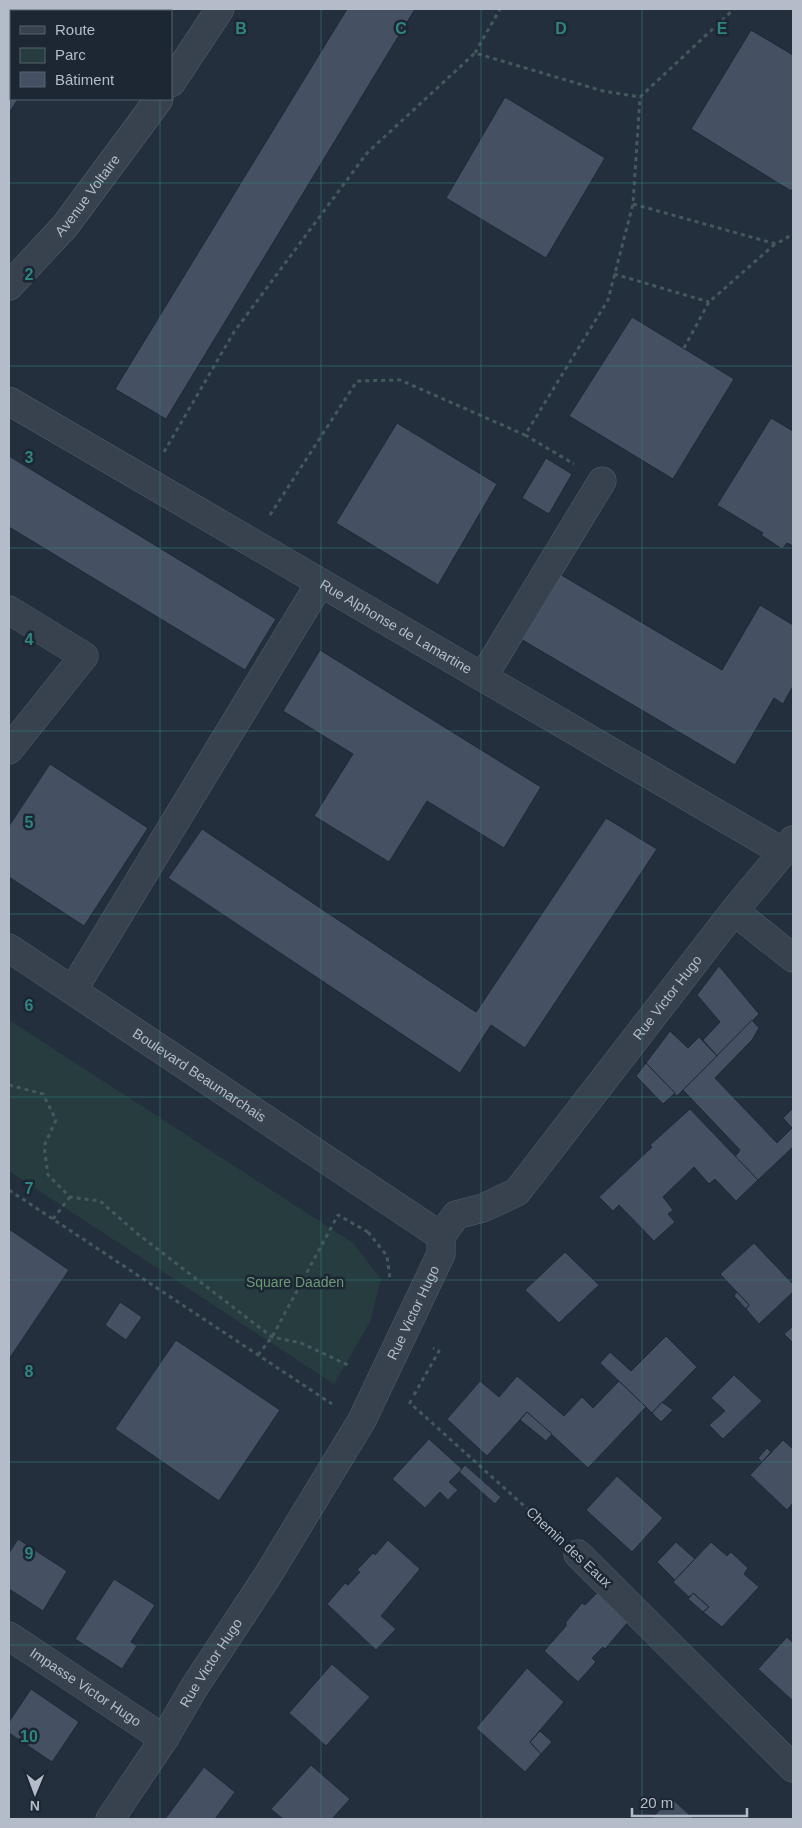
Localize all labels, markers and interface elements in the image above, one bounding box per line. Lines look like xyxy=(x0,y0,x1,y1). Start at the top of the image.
legend xyxy=(10,10,172,100)
text: B xyxy=(235,20,247,37)
text: C xyxy=(395,20,407,37)
text: D xyxy=(555,20,567,37)
text: E xyxy=(717,20,728,37)
text: Route xyxy=(55,21,95,38)
text: Parc xyxy=(55,46,86,63)
text: Bâtiment xyxy=(55,71,115,88)
street label: Avenue Voltaire xyxy=(52,151,123,240)
text: 2 xyxy=(25,266,34,283)
text: 3 xyxy=(25,449,34,466)
street label: Rue Alphonse de Lamartine xyxy=(317,576,475,677)
text: 4 xyxy=(25,631,34,648)
text: 5 xyxy=(25,814,34,831)
street label: Rue Victor Hugo xyxy=(630,952,705,1043)
text: 6 xyxy=(25,997,34,1014)
street label: Boulevard Beaumarchais xyxy=(130,1025,269,1125)
text: 7 xyxy=(25,1180,34,1197)
street label: Rue Victor Hugo xyxy=(384,1263,442,1362)
park label: Square Daaden xyxy=(246,1274,344,1290)
text: 8 xyxy=(25,1363,34,1380)
street label: Chemin des Eaux xyxy=(523,1503,615,1591)
text: 9 xyxy=(25,1545,34,1562)
street label: Rue Victor Hugo xyxy=(176,1615,245,1710)
street label: Impasse Victor Hugo xyxy=(27,1644,144,1730)
text: 10 xyxy=(20,1728,38,1745)
north arrow xyxy=(10,1768,60,1818)
scale bar xyxy=(632,1786,747,1818)
text: 20 m xyxy=(640,1794,673,1811)
text: N xyxy=(30,1798,40,1814)

